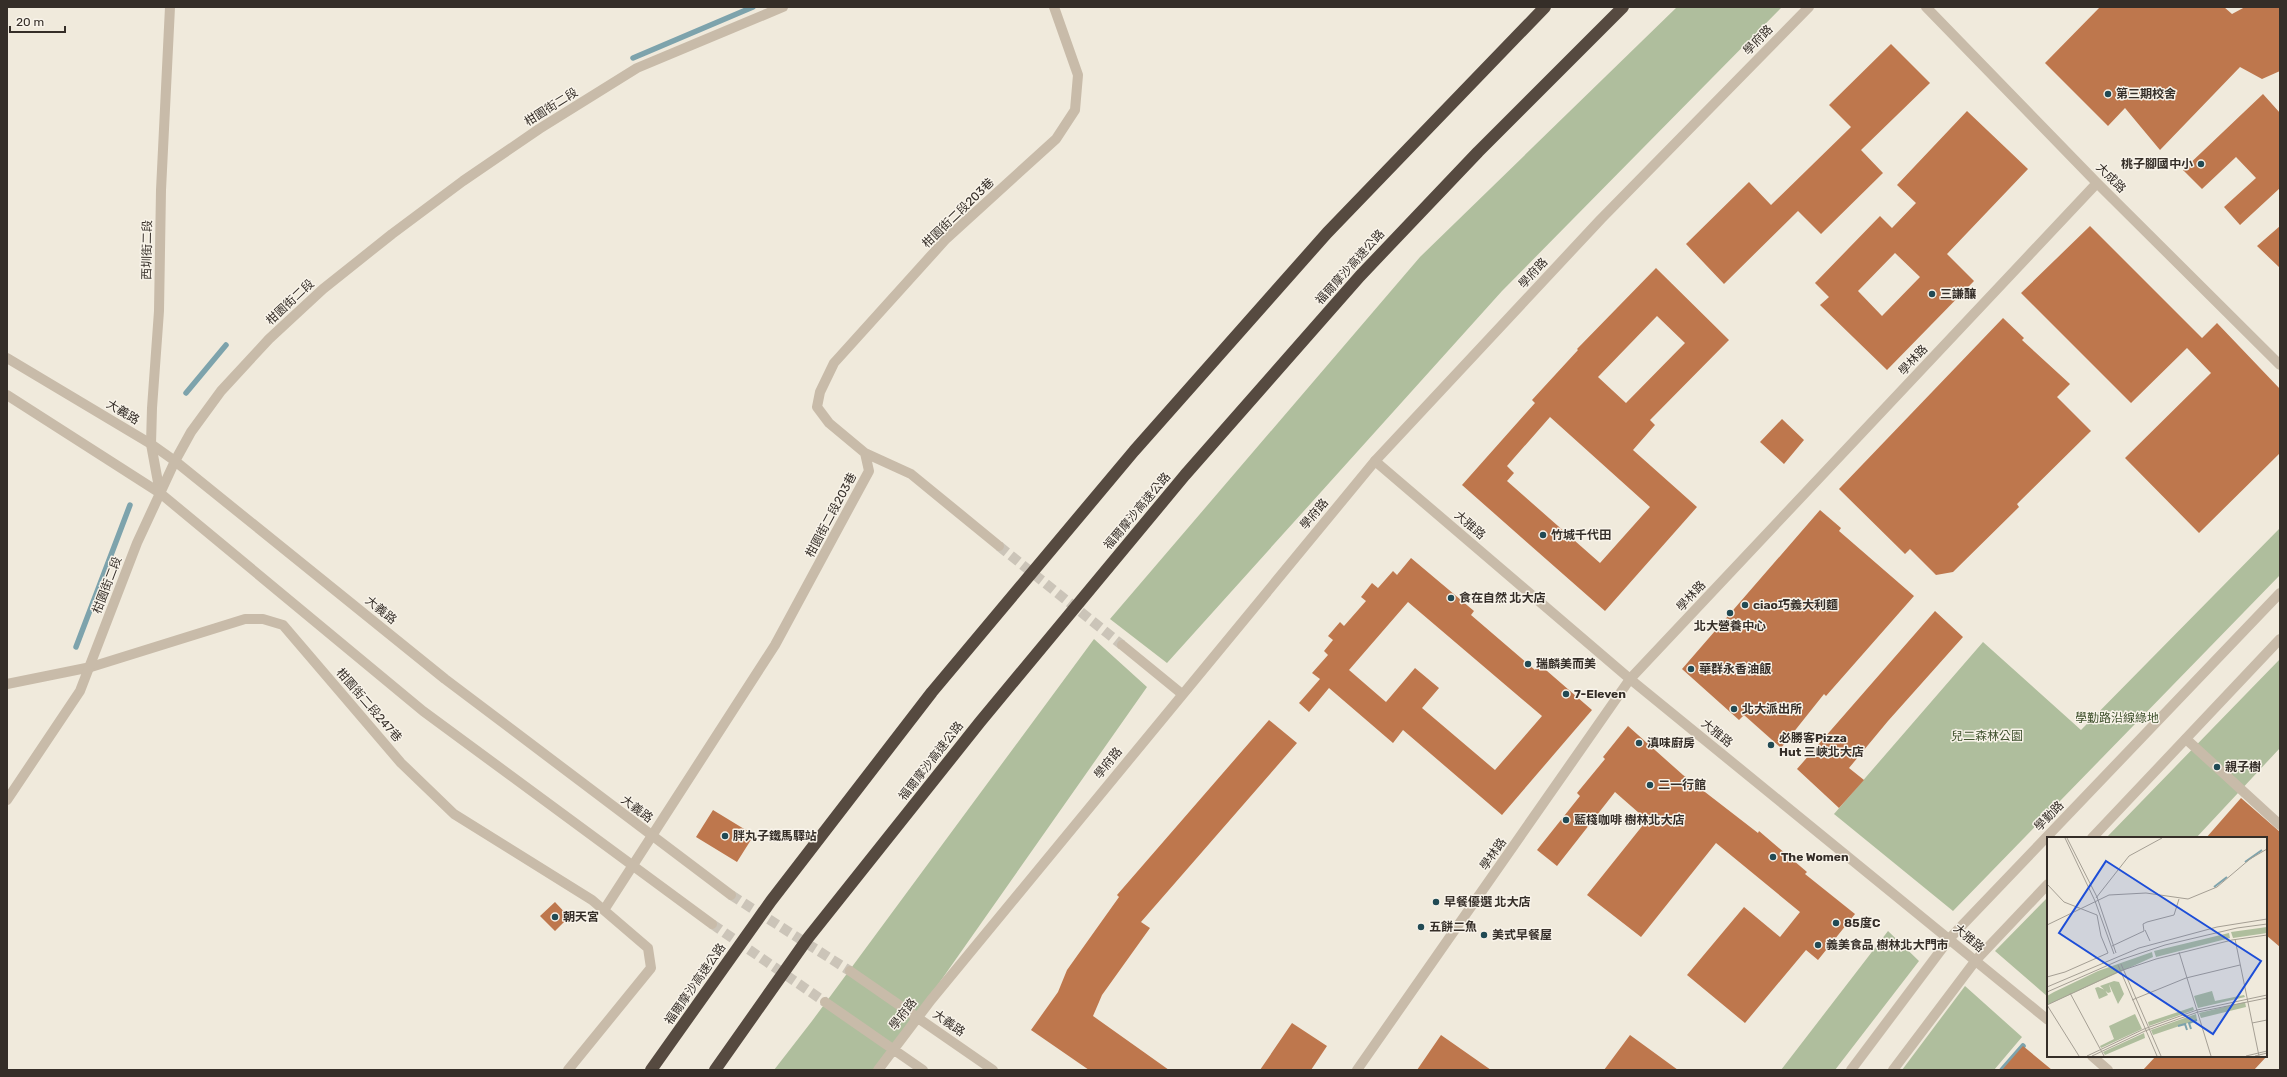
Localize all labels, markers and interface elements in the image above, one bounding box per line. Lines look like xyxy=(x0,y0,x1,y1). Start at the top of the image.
scale bar xyxy=(10,8,65,34)
text: 20 m xyxy=(16,15,44,29)
street label: 學府路 xyxy=(1740,22,1776,58)
street label: 柑園街二段 xyxy=(522,85,580,129)
place label: 第三期校舍 xyxy=(2116,87,2176,101)
marker: 第三期校舍 xyxy=(2103,89,2113,99)
place label: 桃子腳國中小 xyxy=(2121,157,2193,171)
marker: 桃子腳國中小 xyxy=(2196,159,2206,169)
street label: 大成路 xyxy=(2093,160,2129,196)
street label: 柑園街二段203巷 xyxy=(919,175,997,251)
street label: 西圳街二段 xyxy=(139,220,155,280)
street label: 福爾摩沙高速公路 xyxy=(1313,227,1387,307)
street label: 學府路 xyxy=(1516,255,1550,291)
street label: 柑園街二段 xyxy=(263,276,317,328)
place label: 三謙釀 xyxy=(1940,287,1976,301)
marker: 三謙釀 xyxy=(1927,289,1937,299)
street label: 學林路 xyxy=(1896,342,1930,378)
street label: 大義路 xyxy=(104,397,142,427)
street label: 柑園街二段203巷 xyxy=(803,470,859,560)
street label: 福爾摩沙高速公路 xyxy=(1101,470,1173,552)
street label: 學府路 xyxy=(1297,496,1331,532)
street label: 大雅路 xyxy=(1452,508,1488,542)
place label: 竹城千代田 xyxy=(1551,528,1611,542)
marker: 竹城千代田 xyxy=(1538,530,1548,540)
street label: 柑園街二段 xyxy=(90,554,124,616)
street label: 學林路 xyxy=(1674,578,1708,614)
place label: 食在自然 北大店 xyxy=(1459,591,1546,605)
street label: 大義路 xyxy=(363,593,399,627)
marker: 食在自然 北大店 xyxy=(1446,593,1456,603)
place label: ciao巧義大利麵 xyxy=(1753,598,1838,612)
marker: ciao巧義大利麵 xyxy=(1740,600,1750,610)
marker: 北大營養中心 xyxy=(1725,608,1735,618)
place label: 北大營養中心 xyxy=(1694,619,1766,633)
place label: 瑞麟美而美 xyxy=(1536,657,1596,671)
marker: 瑞麟美而美 xyxy=(1523,659,1533,669)
place label: 華群永香油飯 xyxy=(1699,662,1772,676)
marker: 華群永香油飯 xyxy=(1686,664,1696,674)
street label: 柑園街二段247巷 xyxy=(333,666,405,744)
place label: 7-Eleven xyxy=(1574,687,1626,701)
marker: 7-Eleven xyxy=(1561,689,1571,699)
place label: 北大派出所 xyxy=(1742,702,1802,716)
marker: 北大派出所 xyxy=(1729,704,1739,714)
park label: 學勤路沿線綠地 xyxy=(2075,711,2159,725)
street label: 大雅路 xyxy=(1699,716,1735,750)
street label: 福爾摩沙高速公路 xyxy=(896,719,966,803)
park label: 兒二森林公園 xyxy=(1951,729,2023,743)
place label: 必勝客Pizza Hut 三峽北大店 xyxy=(1779,731,1864,759)
place label: 滇味廚房 xyxy=(1647,736,1695,750)
marker: 滇味廚房 xyxy=(1634,738,1644,748)
marker: 必勝客Pizza Hut 三峽北大店 xyxy=(1766,740,1776,750)
street label: 學府路 xyxy=(1091,745,1125,781)
place label: 親子樹 xyxy=(2225,760,2261,774)
marker: 親子樹 xyxy=(2212,762,2222,772)
place label: 二一行館 xyxy=(1658,778,1706,792)
marker: 二一行館 xyxy=(1645,780,1655,790)
street label: 大義路 xyxy=(618,793,656,825)
street label: 學勤路 xyxy=(2031,798,2067,834)
place label: 藍棧咖啡 樹林北大店 xyxy=(1574,813,1685,827)
marker: 藍棧咖啡 樹林北大店 xyxy=(1561,815,1571,825)
place label: 胖丸子鐵馬驛站 xyxy=(733,829,817,843)
marker: 胖丸子鐵馬驛站 xyxy=(720,831,730,841)
street label: 學林路 xyxy=(1477,835,1509,873)
inset map xyxy=(2047,837,2267,1057)
place label: The Women xyxy=(1781,850,1849,864)
marker: The Women xyxy=(1768,852,1778,862)
place label: 早餐優選 北大店 xyxy=(1444,895,1531,909)
marker: 早餐優選 北大店 xyxy=(1431,897,1441,907)
place label: 朝天宮 xyxy=(563,910,599,924)
marker: 朝天宮 xyxy=(550,912,560,922)
place label: 85度C xyxy=(1844,916,1881,930)
marker: 85度C xyxy=(1831,918,1841,928)
place label: 五餅二魚 xyxy=(1429,920,1477,934)
street label: 大雅路 xyxy=(1951,921,1987,955)
marker: 五餅二魚 xyxy=(1416,922,1426,932)
place label: 美式早餐屋 xyxy=(1492,928,1552,942)
marker: 美式早餐屋 xyxy=(1479,930,1489,940)
place label: 義美食品 樹林北大門市 xyxy=(1826,938,1949,952)
marker: 義美食品 樹林北大門市 xyxy=(1813,940,1823,950)
street label: 福爾摩沙高速公路 xyxy=(662,941,728,1027)
street label: 學府路 xyxy=(886,996,920,1032)
street label: 大義路 xyxy=(930,1007,968,1039)

